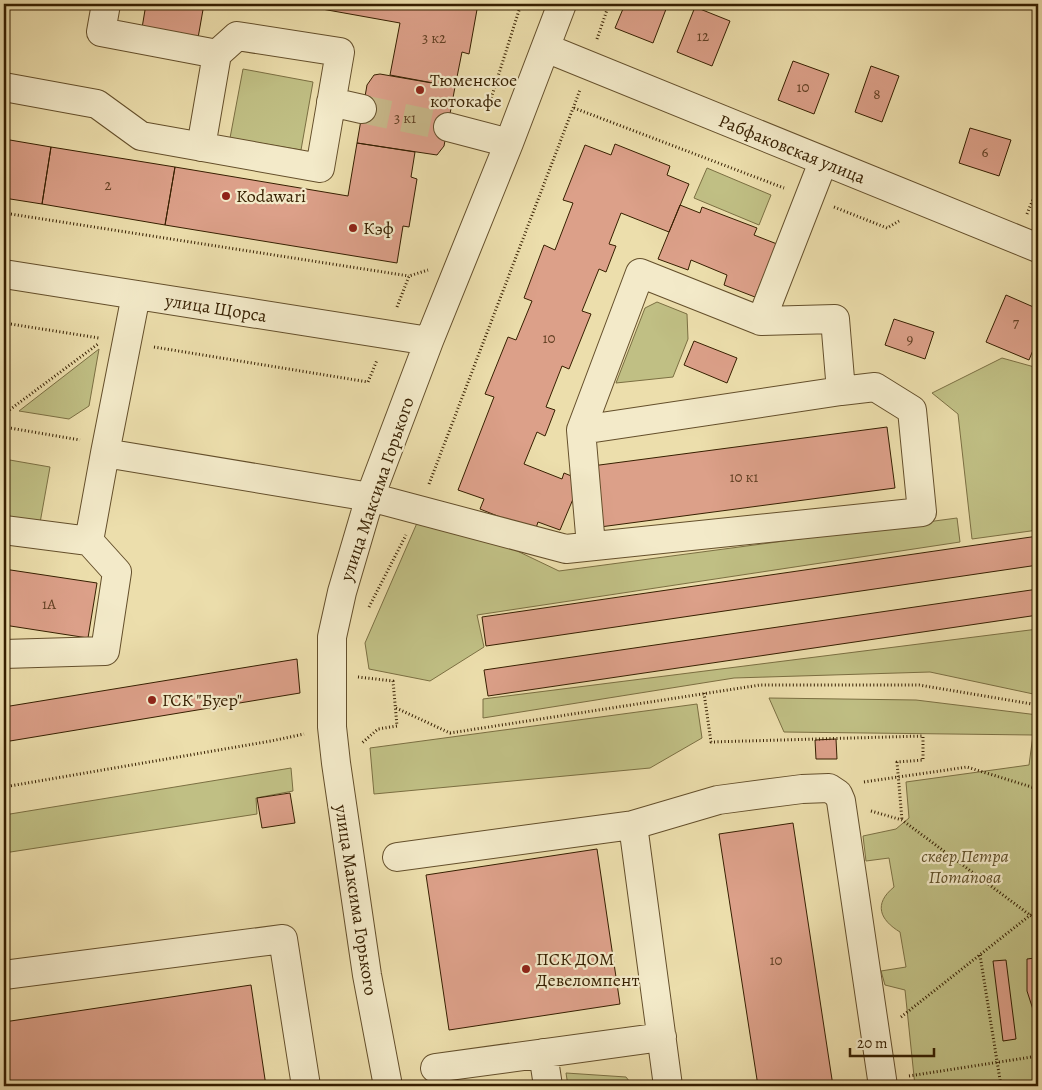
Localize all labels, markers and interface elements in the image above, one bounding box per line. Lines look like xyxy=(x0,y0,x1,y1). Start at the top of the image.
house number: 12 xyxy=(697,26,709,46)
house number: 3 к2 xyxy=(422,28,446,48)
place label: Тюменское котокафе xyxy=(430,68,517,113)
house number: 10 xyxy=(796,77,810,97)
marker: Тюменское котокафе xyxy=(414,84,426,96)
house number: 8 xyxy=(873,84,881,104)
house number: 3 к1 xyxy=(394,108,416,128)
street label: Рабфаковская улица xyxy=(715,109,870,190)
house number: 6 xyxy=(982,142,989,162)
house number: 2 xyxy=(104,175,112,195)
place label: Kodawari xyxy=(236,184,306,208)
marker: Kodawari xyxy=(220,190,232,202)
place label: Кэф xyxy=(363,216,394,240)
marker: Кэф xyxy=(347,222,359,234)
street label: улица Щорса xyxy=(162,288,269,328)
house number: 7 xyxy=(1013,313,1020,333)
house number: 10 xyxy=(542,328,556,348)
house number: 9 xyxy=(907,329,914,349)
street label: улица Максима Горького xyxy=(334,394,420,585)
house number: 10 к1 xyxy=(729,467,759,487)
house number: 1А xyxy=(42,594,56,614)
place label: ГСК "Буер" xyxy=(162,688,242,712)
marker: ГСК "Буер" xyxy=(146,694,158,706)
street label: улица Максима Горького xyxy=(329,802,383,997)
park label: сквер Петра Потапова xyxy=(921,844,1009,889)
place label: ПСК ДОМ Девеломпент xyxy=(536,947,639,992)
house number: 10 xyxy=(769,950,783,970)
marker: ПСК ДОМ Девеломпент xyxy=(520,963,532,975)
scale bar xyxy=(850,1025,933,1057)
text: 20 m xyxy=(857,1033,888,1053)

